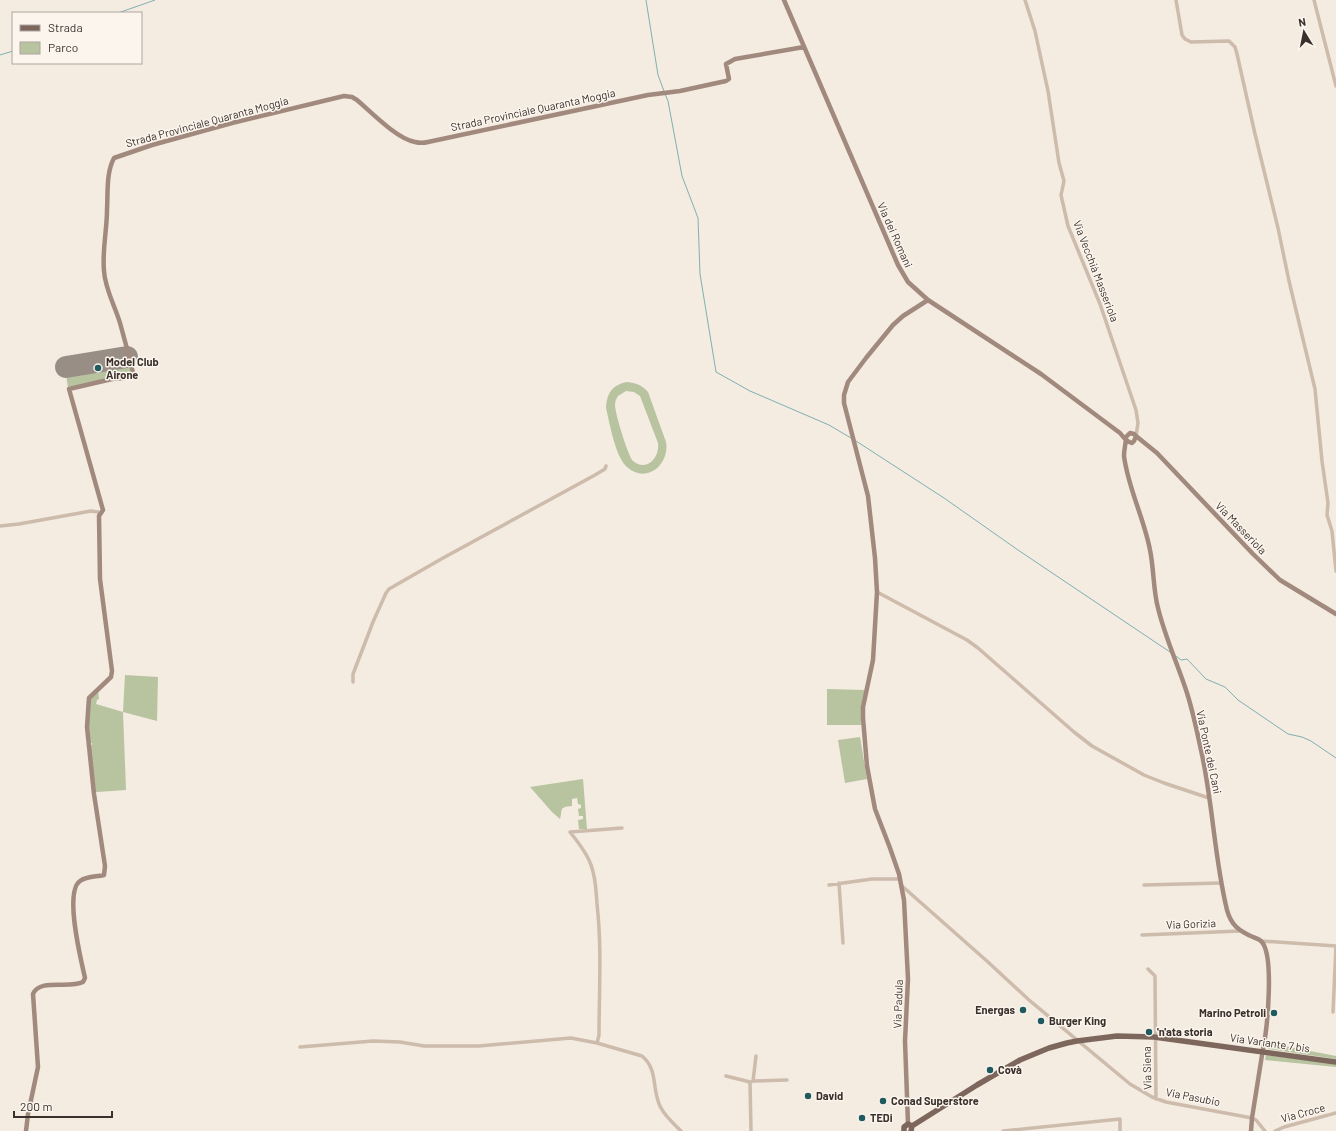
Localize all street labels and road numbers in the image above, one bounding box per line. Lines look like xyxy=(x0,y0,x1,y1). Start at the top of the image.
street label: Strada Provinciale Quaranta Moggia xyxy=(449,86,616,133)
street label: Strada Provinciale Quaranta Moggia xyxy=(124,93,290,150)
street label: Via dei Romani xyxy=(875,200,916,270)
street label: Via Vecchià Masseriola xyxy=(1071,218,1122,323)
street label: Via Masseriola xyxy=(1213,499,1270,557)
street label: Via Ponte dei Cani xyxy=(1194,709,1225,795)
street label: Via Gorizia xyxy=(1166,916,1216,931)
street label: Via Padula xyxy=(890,979,905,1029)
street label: Via Variante 7 bis xyxy=(1229,1030,1311,1055)
street label: Via Siena xyxy=(1140,1046,1153,1090)
street label: Via Pasubio xyxy=(1165,1085,1221,1108)
street label: Via Croce xyxy=(1279,1100,1327,1125)

